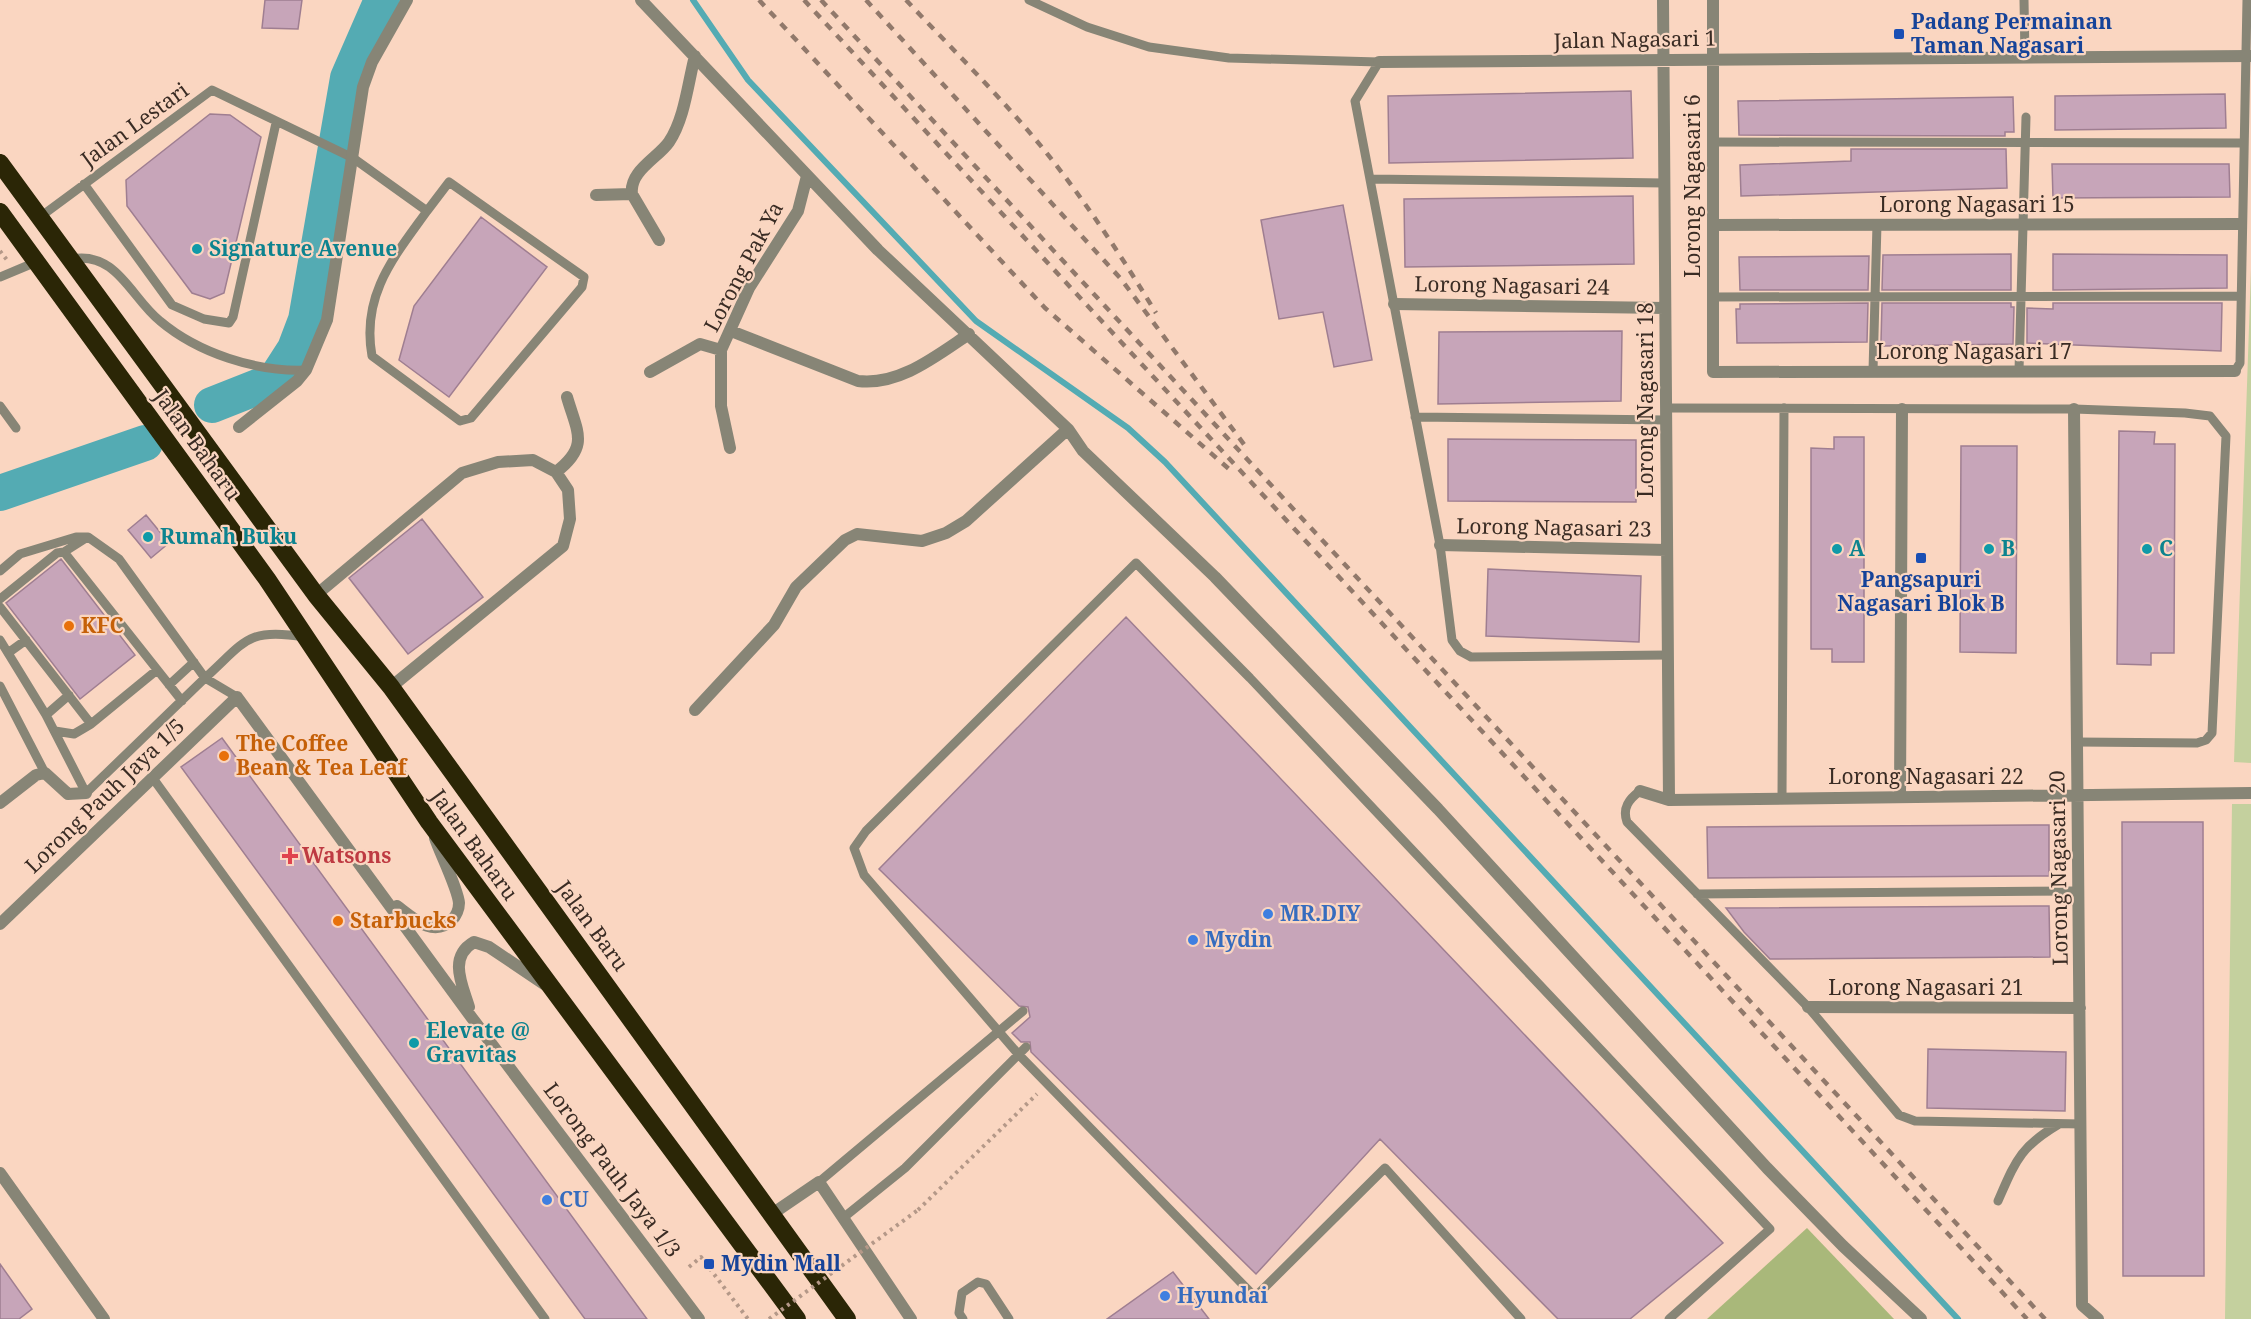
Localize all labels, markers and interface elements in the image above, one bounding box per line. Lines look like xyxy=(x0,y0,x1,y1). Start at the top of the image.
place label: Padang Permainan Taman Nagasari xyxy=(1911,7,2112,59)
street label: Jalan Nagasari 1 xyxy=(1552,24,1717,54)
marker: Padang Permainan Taman Nagasari xyxy=(1892,27,1906,41)
street label: Jalan Lestari xyxy=(74,76,194,173)
street label: Lorong Nagasari 6 xyxy=(1678,94,1706,278)
street label: Lorong Nagasari 15 xyxy=(1879,190,2075,218)
street label: Lorong Pak Ya xyxy=(697,197,789,336)
place label: Signature Avenue xyxy=(209,234,397,262)
marker: Signature Avenue xyxy=(190,242,204,256)
street label: Lorong Nagasari 24 xyxy=(1414,269,1610,301)
street label: Lorong Nagasari 18 xyxy=(1631,302,1659,498)
street label: Lorong Nagasari 17 xyxy=(1876,337,2072,365)
street label: Jalan Baharu xyxy=(148,383,248,505)
street label: Lorong Nagasari 23 xyxy=(1456,511,1652,543)
place label: Rumah Buku xyxy=(160,522,297,550)
marker: Rumah Buku xyxy=(141,530,155,544)
place label: A xyxy=(1849,534,1865,562)
place label: B xyxy=(2001,534,2015,562)
place label: C xyxy=(2159,534,2173,562)
marker: A xyxy=(1830,542,1844,556)
marker: B xyxy=(1982,542,1996,556)
marker: C xyxy=(2140,542,2154,556)
marker: Pangsapuri Nagasari Blok B xyxy=(1914,551,1928,565)
place label: Pangsapuri Nagasari Blok B xyxy=(1837,565,2005,617)
place label: KFC xyxy=(81,611,124,639)
marker: KFC xyxy=(62,619,76,633)
street label: Lorong Pauh Jaya 1/5 xyxy=(18,712,190,879)
place label: The Coffee Bean & Tea Leaf xyxy=(236,729,409,781)
marker: The Coffee Bean & Tea Leaf xyxy=(217,749,231,763)
street label: Lorong Nagasari 22 xyxy=(1828,762,2024,790)
street label: Lorong Nagasari 20 xyxy=(2042,770,2074,966)
street label: Jalan Baharu xyxy=(425,783,525,905)
place label: Watsons xyxy=(302,841,391,869)
marker: Watsons xyxy=(283,849,297,863)
street label: Jalan Baru xyxy=(550,874,635,976)
place label: MR.DIY xyxy=(1280,899,1361,927)
place label: Starbucks xyxy=(350,906,456,934)
marker: MR.DIY xyxy=(1261,907,1275,921)
marker: Starbucks xyxy=(331,914,345,928)
place label: Mydin xyxy=(1205,925,1272,953)
marker: Mydin xyxy=(1186,933,1200,947)
street label: Lorong Nagasari 21 xyxy=(1828,973,2024,1001)
place label: Elevate @ Gravitas xyxy=(426,1016,530,1068)
marker: Elevate @ Gravitas xyxy=(407,1036,421,1050)
street label: Lorong Pauh Jaya 1/3 xyxy=(538,1076,688,1262)
place label: CU xyxy=(559,1185,589,1213)
marker: CU xyxy=(540,1193,554,1207)
place label: Mydin Mall xyxy=(721,1249,842,1277)
marker: Mydin Mall xyxy=(702,1257,716,1271)
place label: Hyundai xyxy=(1177,1281,1269,1309)
marker: Hyundai xyxy=(1158,1289,1172,1303)

